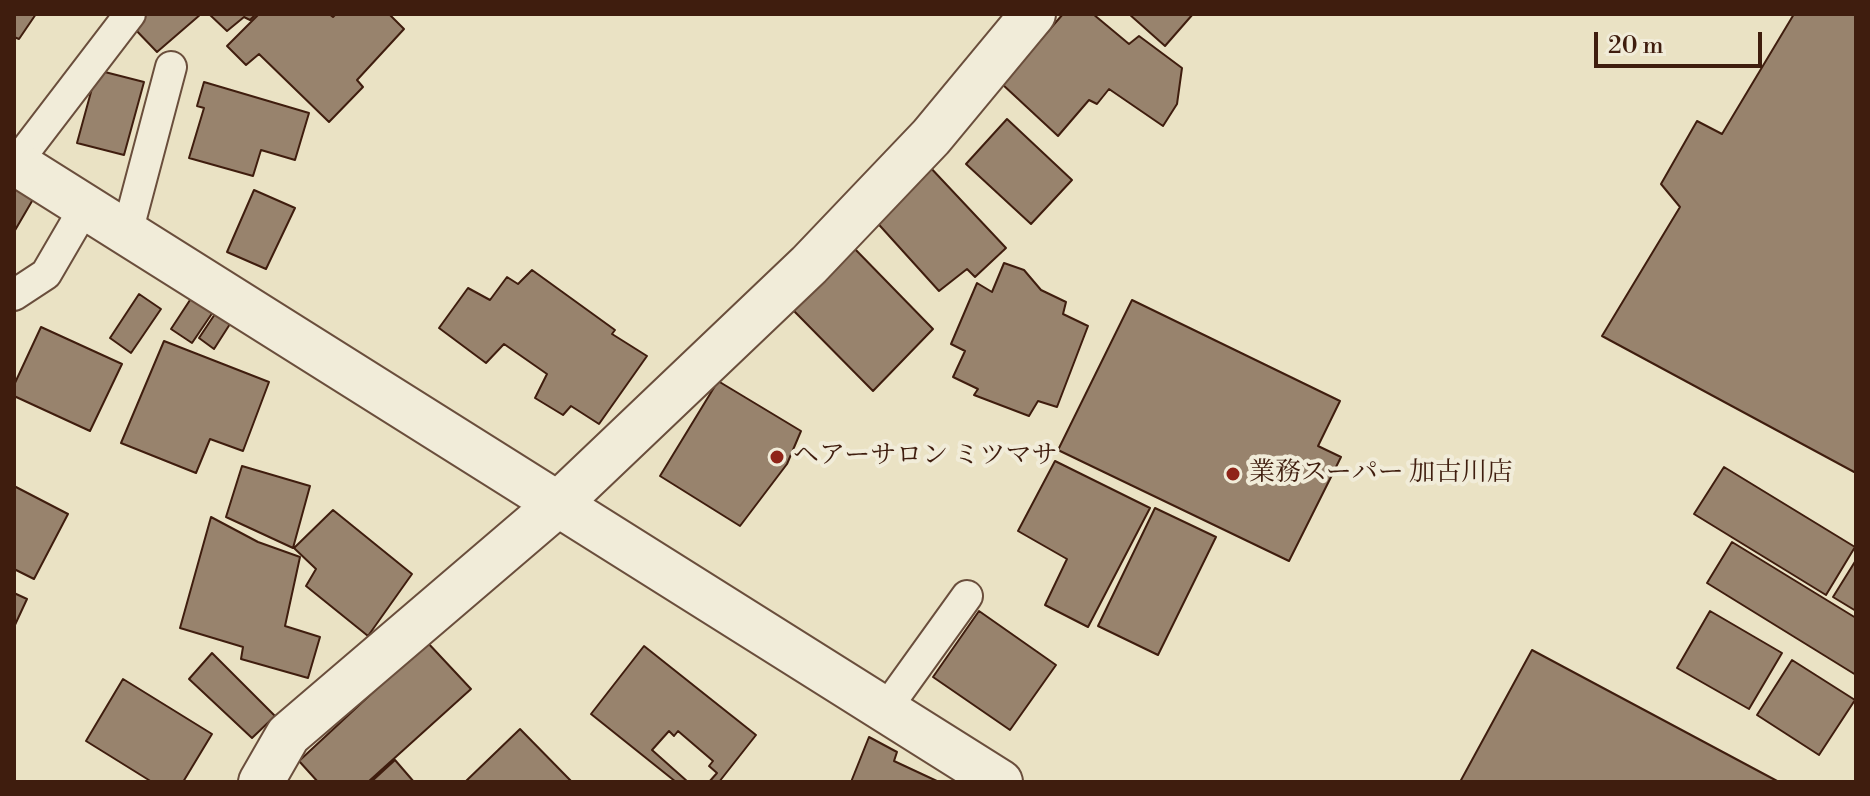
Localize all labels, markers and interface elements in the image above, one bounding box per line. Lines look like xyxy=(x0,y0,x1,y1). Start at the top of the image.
scale bar xyxy=(1598,16,1766,66)
text: 20 m xyxy=(1608,31,1664,61)
place label: ヘアーサロン ミツマサ xyxy=(793,441,1058,473)
marker: ヘアーサロン ミツマサ xyxy=(768,448,786,466)
place label: 業務スーパー 加古川店 xyxy=(1249,458,1513,490)
marker: 業務スーパー 加古川店 xyxy=(1224,465,1242,483)

